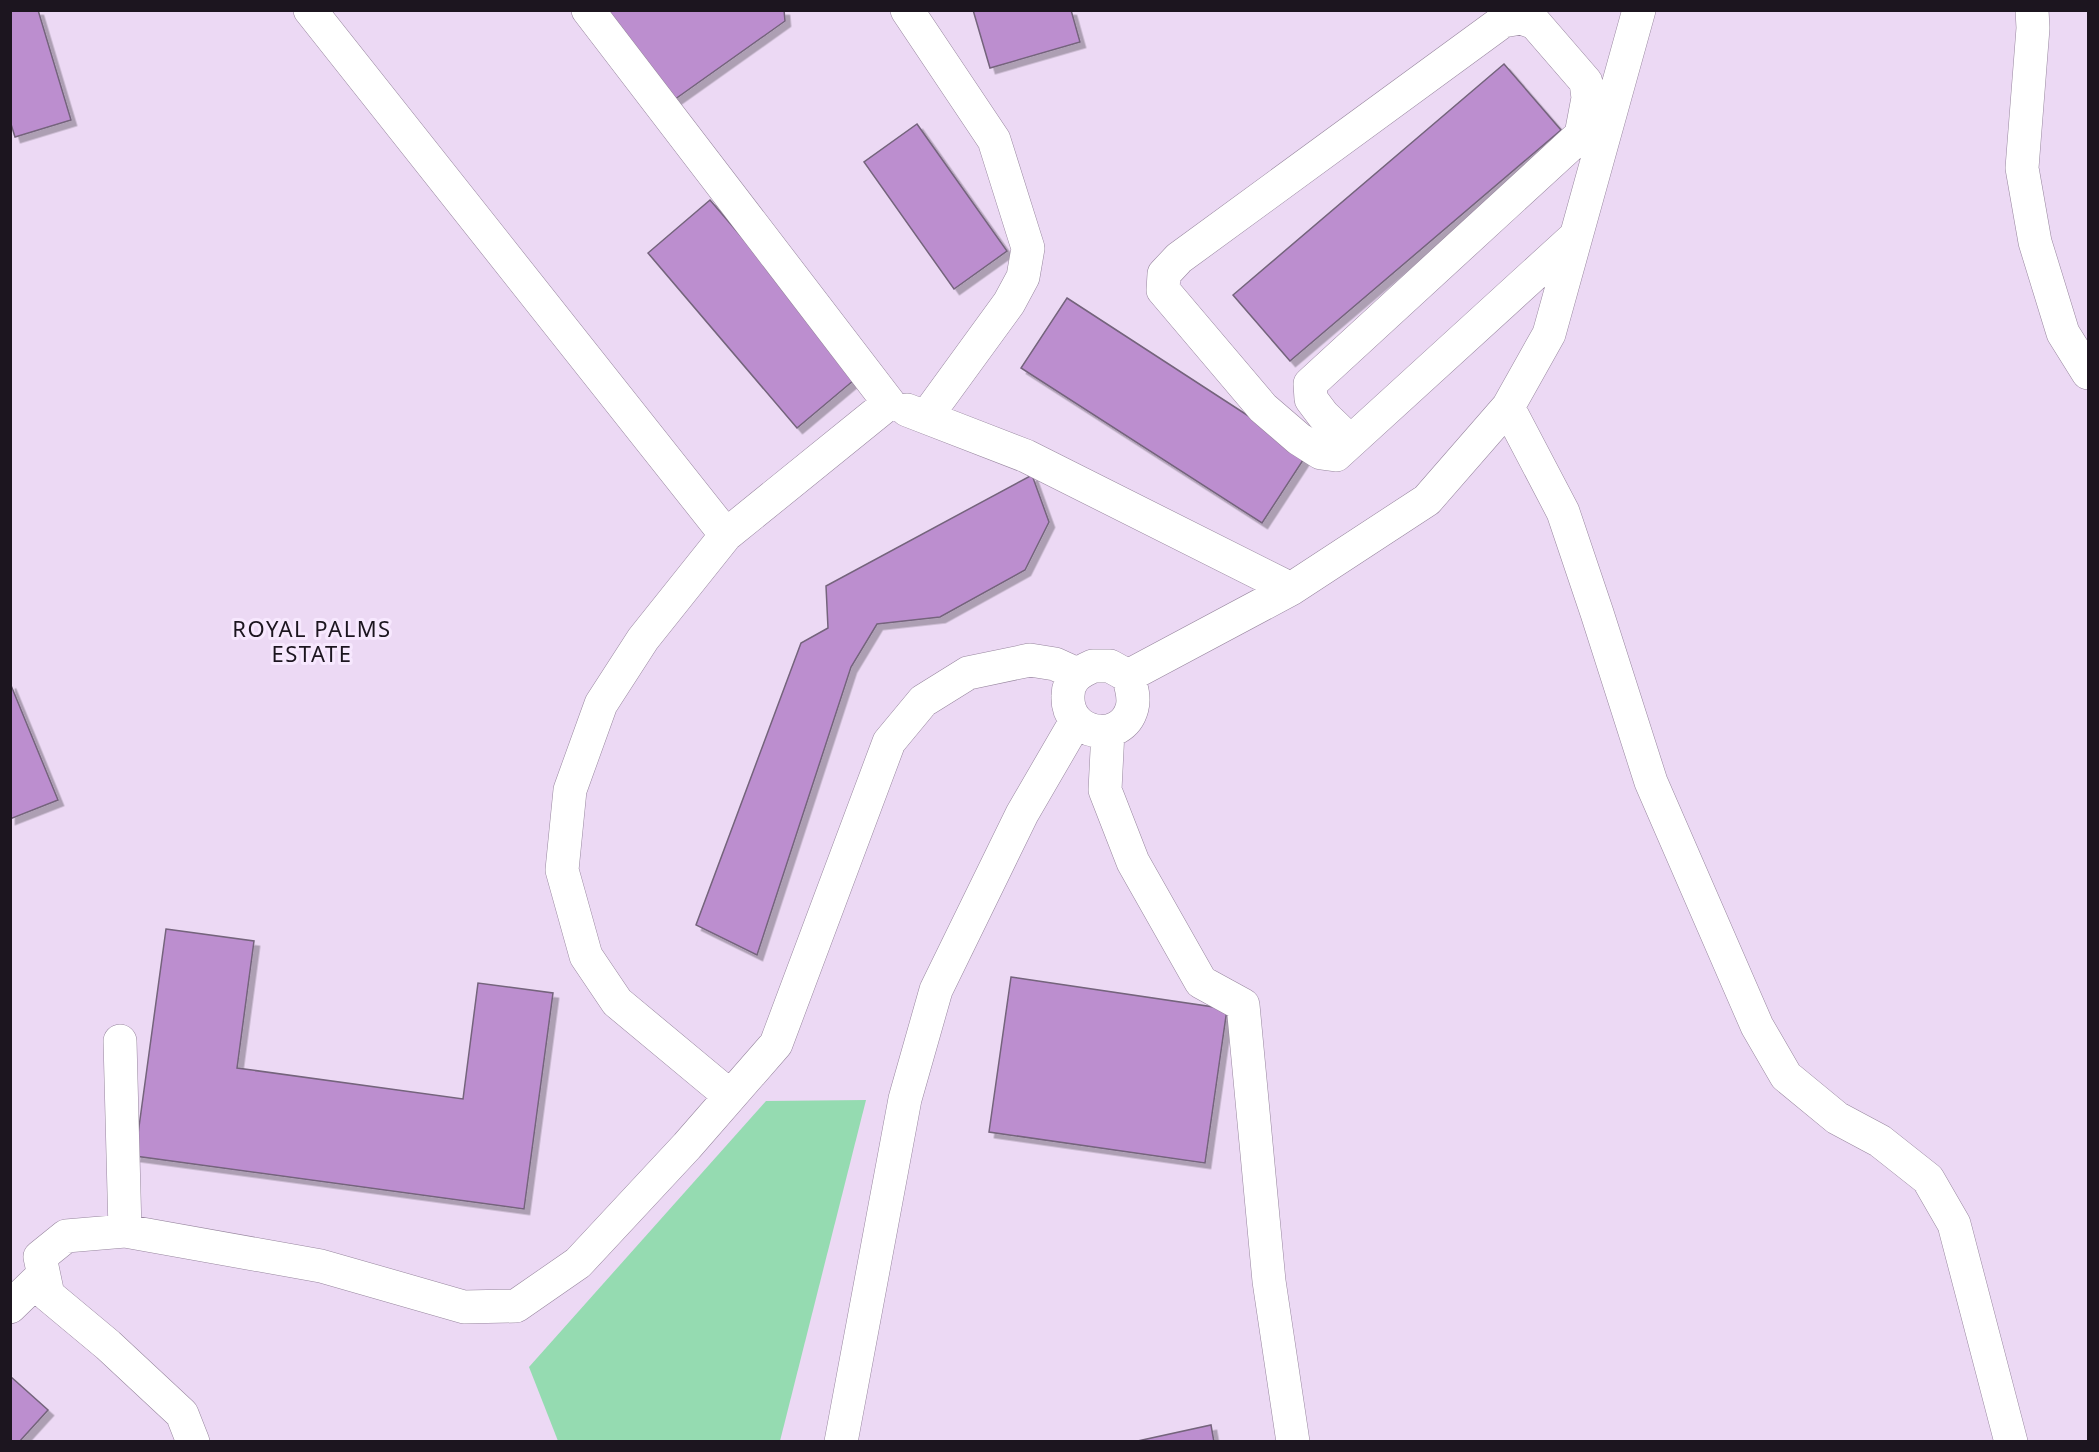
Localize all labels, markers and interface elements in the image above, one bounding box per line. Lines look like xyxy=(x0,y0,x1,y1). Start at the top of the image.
district label: ROYAL PALMS ESTATE xyxy=(232,613,392,668)

